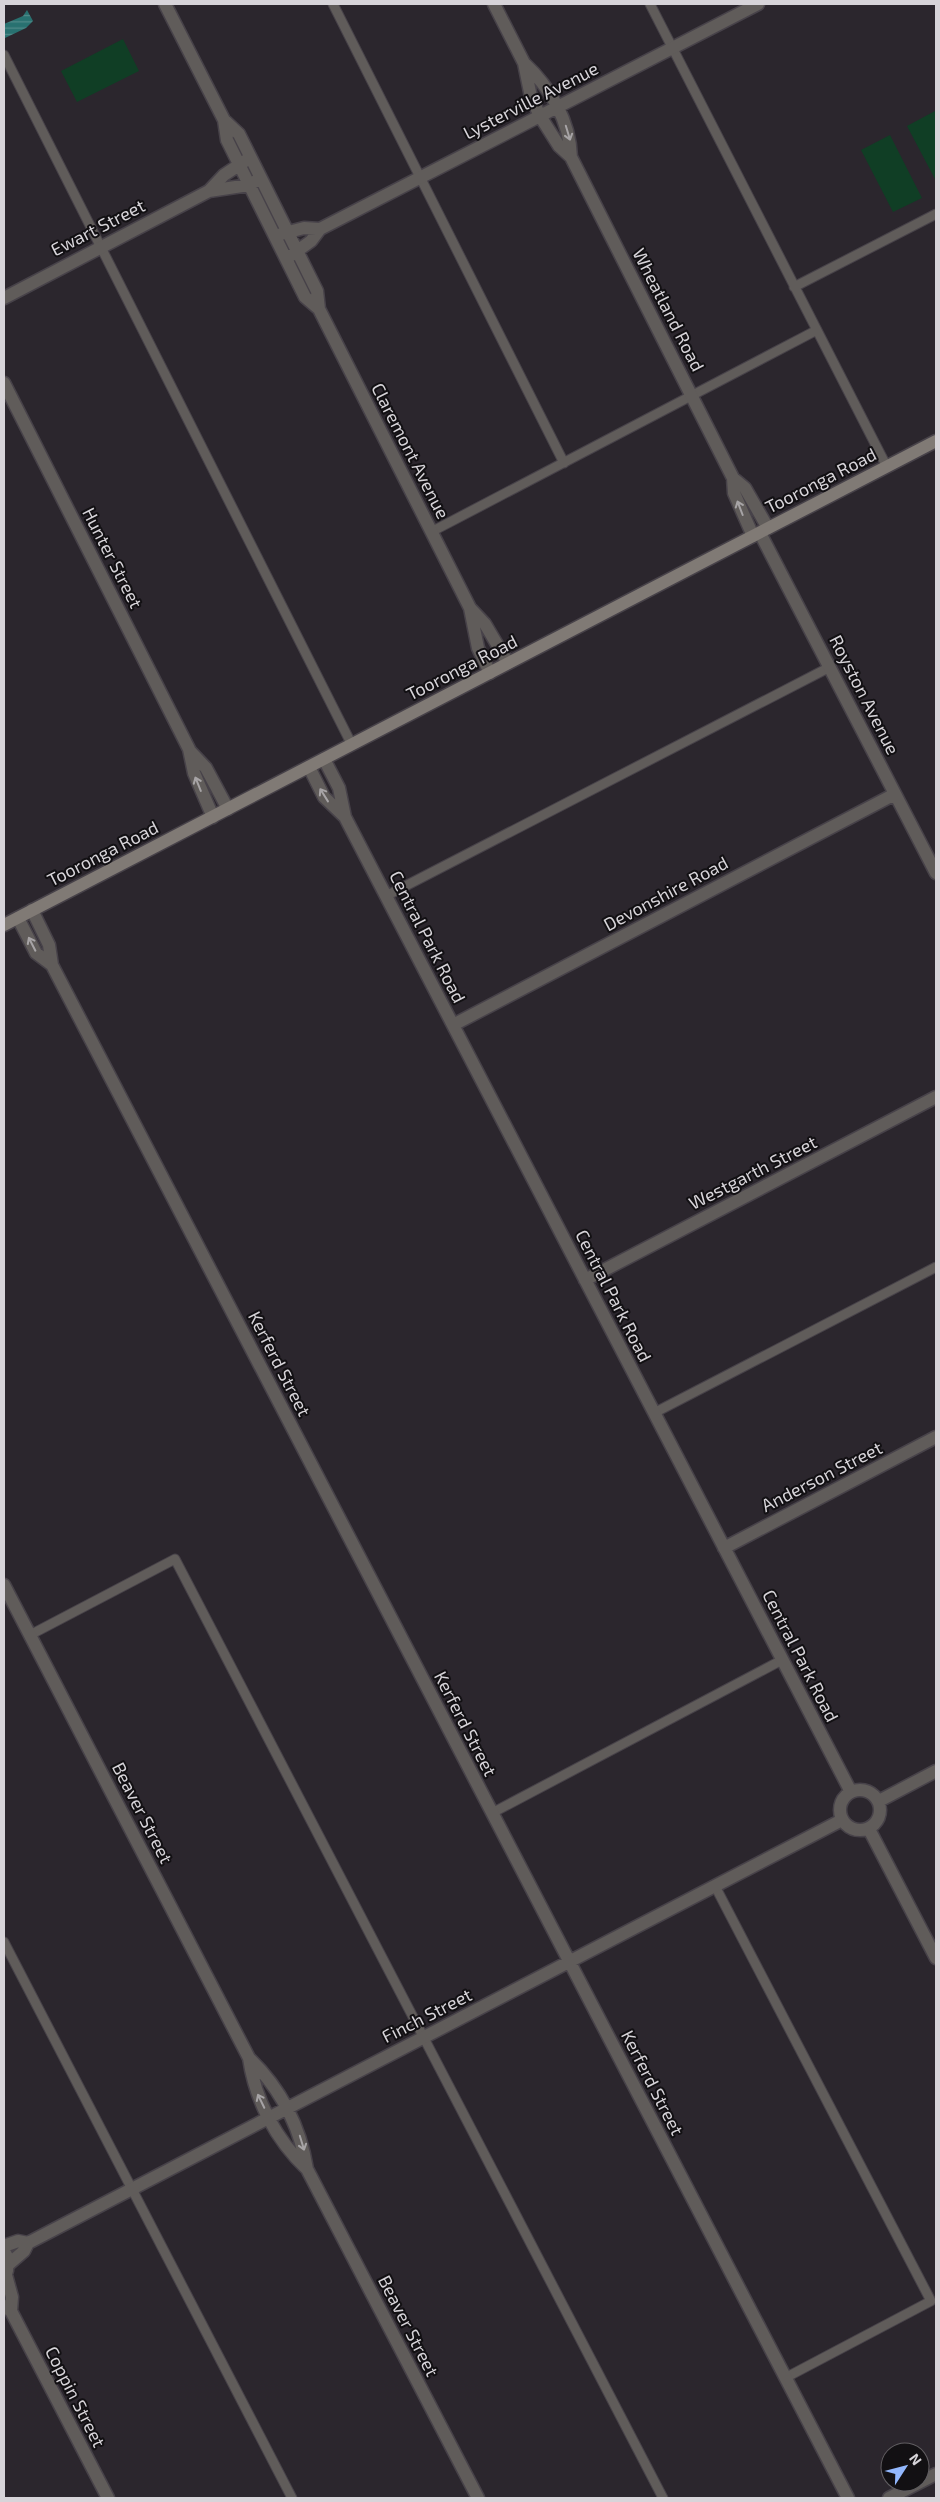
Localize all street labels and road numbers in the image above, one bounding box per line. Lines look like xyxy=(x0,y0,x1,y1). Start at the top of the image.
street label: Lysterville Avenue xyxy=(459,57,602,144)
street label: Ewart Street xyxy=(47,194,148,260)
street label: Wheatland Road xyxy=(628,244,709,375)
street label: Claremont Avenue xyxy=(367,379,455,522)
street label: Tooronga Road xyxy=(761,443,880,518)
street label: Hunter Street xyxy=(78,503,148,612)
street label: Tooronga Road xyxy=(402,630,521,705)
street label: Royston Avenue xyxy=(825,631,904,758)
street label: Tooronga Road xyxy=(43,816,162,891)
street label: Devonshire Road xyxy=(599,851,732,935)
street label: Central Park Road xyxy=(385,867,471,1006)
street label: Westgarth Street xyxy=(685,1130,820,1214)
street label: Central Park Road xyxy=(571,1226,657,1365)
street label: Kerferd Street xyxy=(244,1307,316,1420)
street label: Anderson Street xyxy=(757,1436,886,1516)
street label: Central Park Road xyxy=(758,1586,844,1725)
street label: Kerferd Street xyxy=(430,1667,502,1780)
street label: Beaver Street xyxy=(108,1758,178,1867)
street label: Finch Street xyxy=(378,1983,475,2047)
street label: Kerferd Street xyxy=(617,2026,689,2139)
street label: Beaver Street xyxy=(374,2271,444,2380)
street label: Coppin Street xyxy=(41,2342,111,2451)

